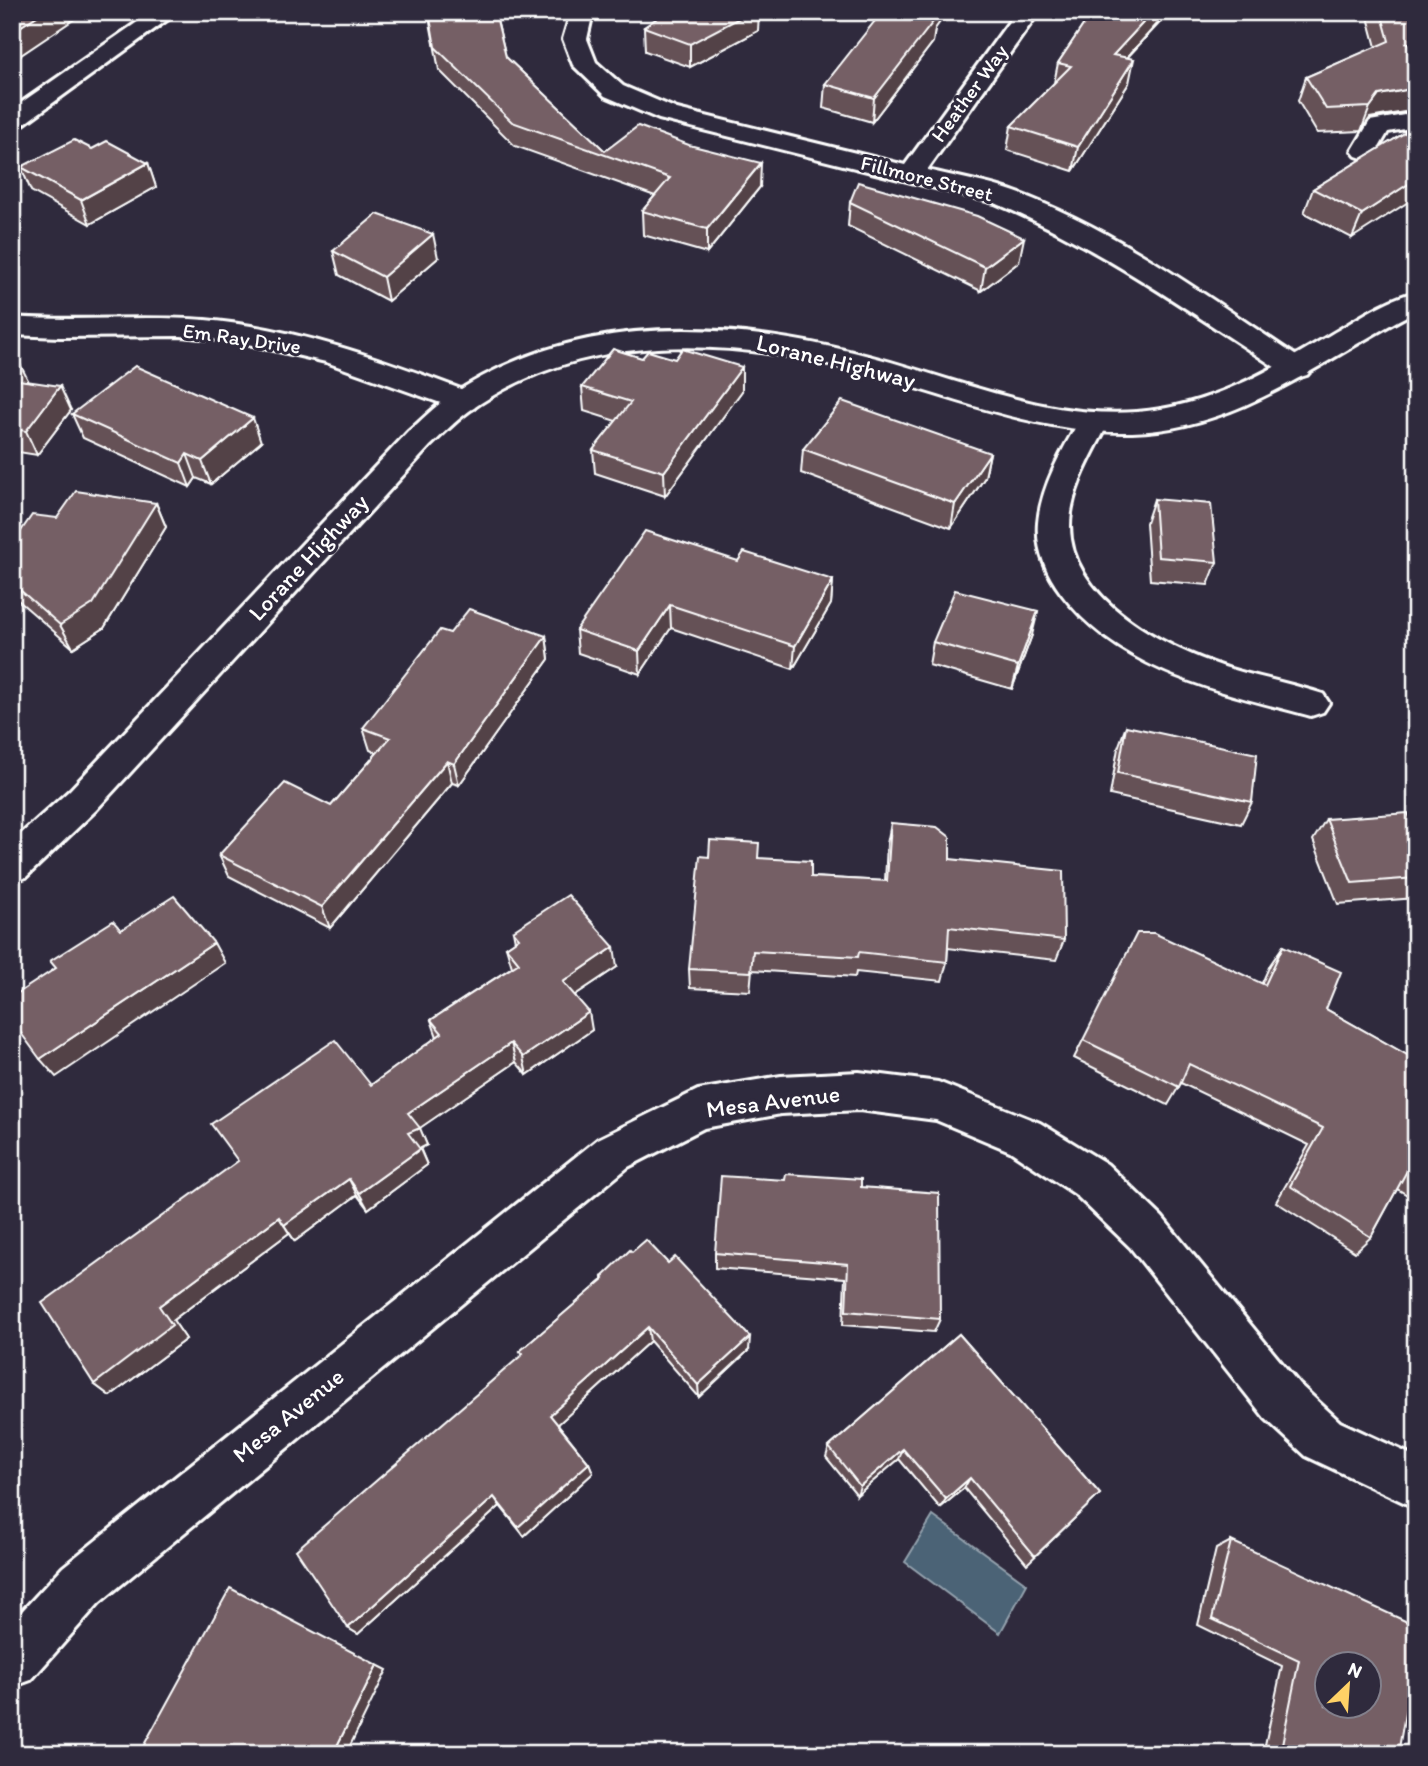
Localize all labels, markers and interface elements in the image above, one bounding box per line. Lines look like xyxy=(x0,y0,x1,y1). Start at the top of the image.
street label: Heather Way xyxy=(925,39,1013,147)
street label: Fillmore Street xyxy=(858,149,996,207)
street label: Em Ray Drive xyxy=(181,317,303,359)
street label: Lorane Highway xyxy=(753,327,919,395)
street label: Lorane Highway xyxy=(242,487,375,626)
street label: Mesa Avenue xyxy=(704,1078,842,1124)
street label: Mesa Avenue xyxy=(227,1361,349,1469)
north arrow xyxy=(1312,1650,1382,1720)
text: N xyxy=(1344,1657,1366,1683)

